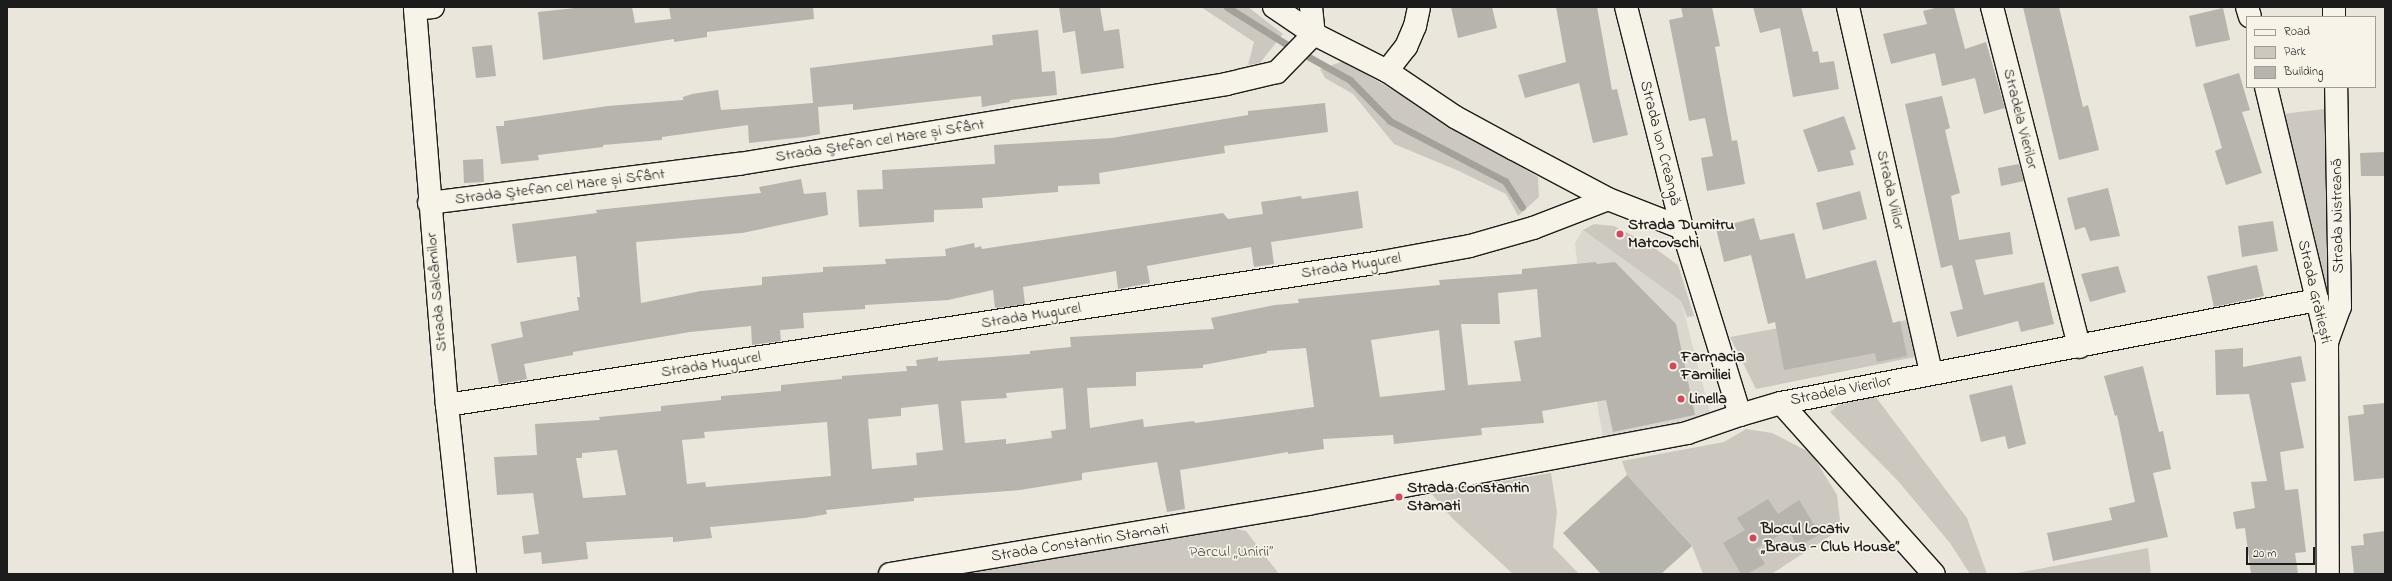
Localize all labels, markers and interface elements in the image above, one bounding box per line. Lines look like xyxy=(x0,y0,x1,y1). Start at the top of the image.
legend xyxy=(2246,16,2376,88)
text: Road xyxy=(2284,23,2310,41)
text: Park xyxy=(2284,43,2306,61)
text: Building xyxy=(2284,63,2323,81)
street label: Stradela Vierilor xyxy=(1998,67,2042,171)
street label: Strada Ion Creangă xyxy=(1635,79,1685,207)
street label: Strada Ştefan cel Mare și Sfânt xyxy=(774,115,986,167)
street label: Strada Viilor xyxy=(1872,148,1908,232)
street label: Strada Nistreană xyxy=(2327,158,2349,274)
street label: Strada Ştefan cel Mare și Sfânt xyxy=(454,165,666,209)
place label: Strada Dumitru Matcovschi xyxy=(1628,215,1734,253)
marker: Strada Dumitru Matcovschi xyxy=(1615,229,1625,239)
street label: Strada Salcâmilor xyxy=(422,232,452,352)
street label: Strada Grătiești xyxy=(2293,238,2335,346)
street label: Strada Mugurel xyxy=(1300,249,1402,283)
street label: Strada Mugurel xyxy=(980,299,1082,333)
place label: Farmacia Familiei xyxy=(1681,347,1745,385)
street label: Strada Mugurel xyxy=(660,348,762,382)
marker: Farmacia Familiei xyxy=(1668,361,1678,371)
street label: Stradela Vierilor xyxy=(1789,372,1893,410)
place label: Linella xyxy=(1689,389,1727,409)
marker: Linella xyxy=(1676,394,1686,404)
place label: Strada Constantin Stamati xyxy=(1407,478,1529,516)
marker: Strada Constantin Stamati xyxy=(1394,492,1404,502)
street label: Strada Constantin Stamati xyxy=(990,519,1170,567)
place label: Blocul Locativ „Braus - Club House” xyxy=(1761,519,1899,557)
marker: Blocul Locativ „Braus - Club House” xyxy=(1748,533,1758,543)
scale bar xyxy=(2248,539,2317,565)
park label: Parcul „Unirii” xyxy=(1189,542,1273,562)
text: 20 m xyxy=(2253,545,2276,563)

